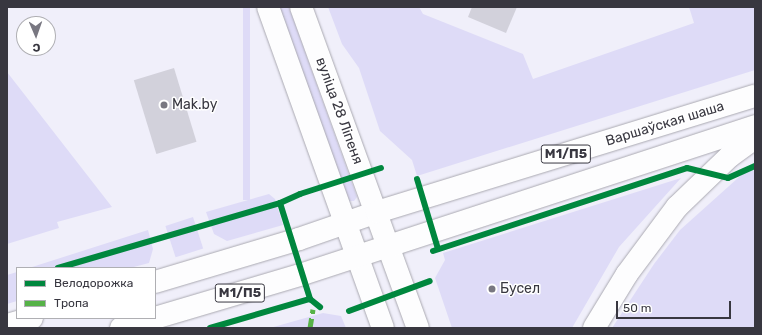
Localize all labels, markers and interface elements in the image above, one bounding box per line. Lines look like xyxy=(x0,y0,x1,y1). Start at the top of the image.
north arrow xyxy=(16,16,56,56)
text: С xyxy=(32,41,41,54)
street label: вуліца 28 Ліпеня xyxy=(312,55,366,167)
place label: Mak.by xyxy=(172,97,217,113)
street label: Варшаўская шаша xyxy=(604,98,726,150)
marker: Mak.by xyxy=(159,100,169,110)
road number: М1/П5 xyxy=(540,143,592,165)
legend xyxy=(16,267,156,319)
text: Велодорожка xyxy=(54,276,133,290)
place label: Бусел xyxy=(500,281,540,297)
road number: М1/П5 xyxy=(214,282,266,304)
marker: Бусел xyxy=(487,284,497,294)
scale bar xyxy=(618,293,733,319)
text: Тропа xyxy=(54,296,89,310)
text: 50 m xyxy=(623,301,651,315)

